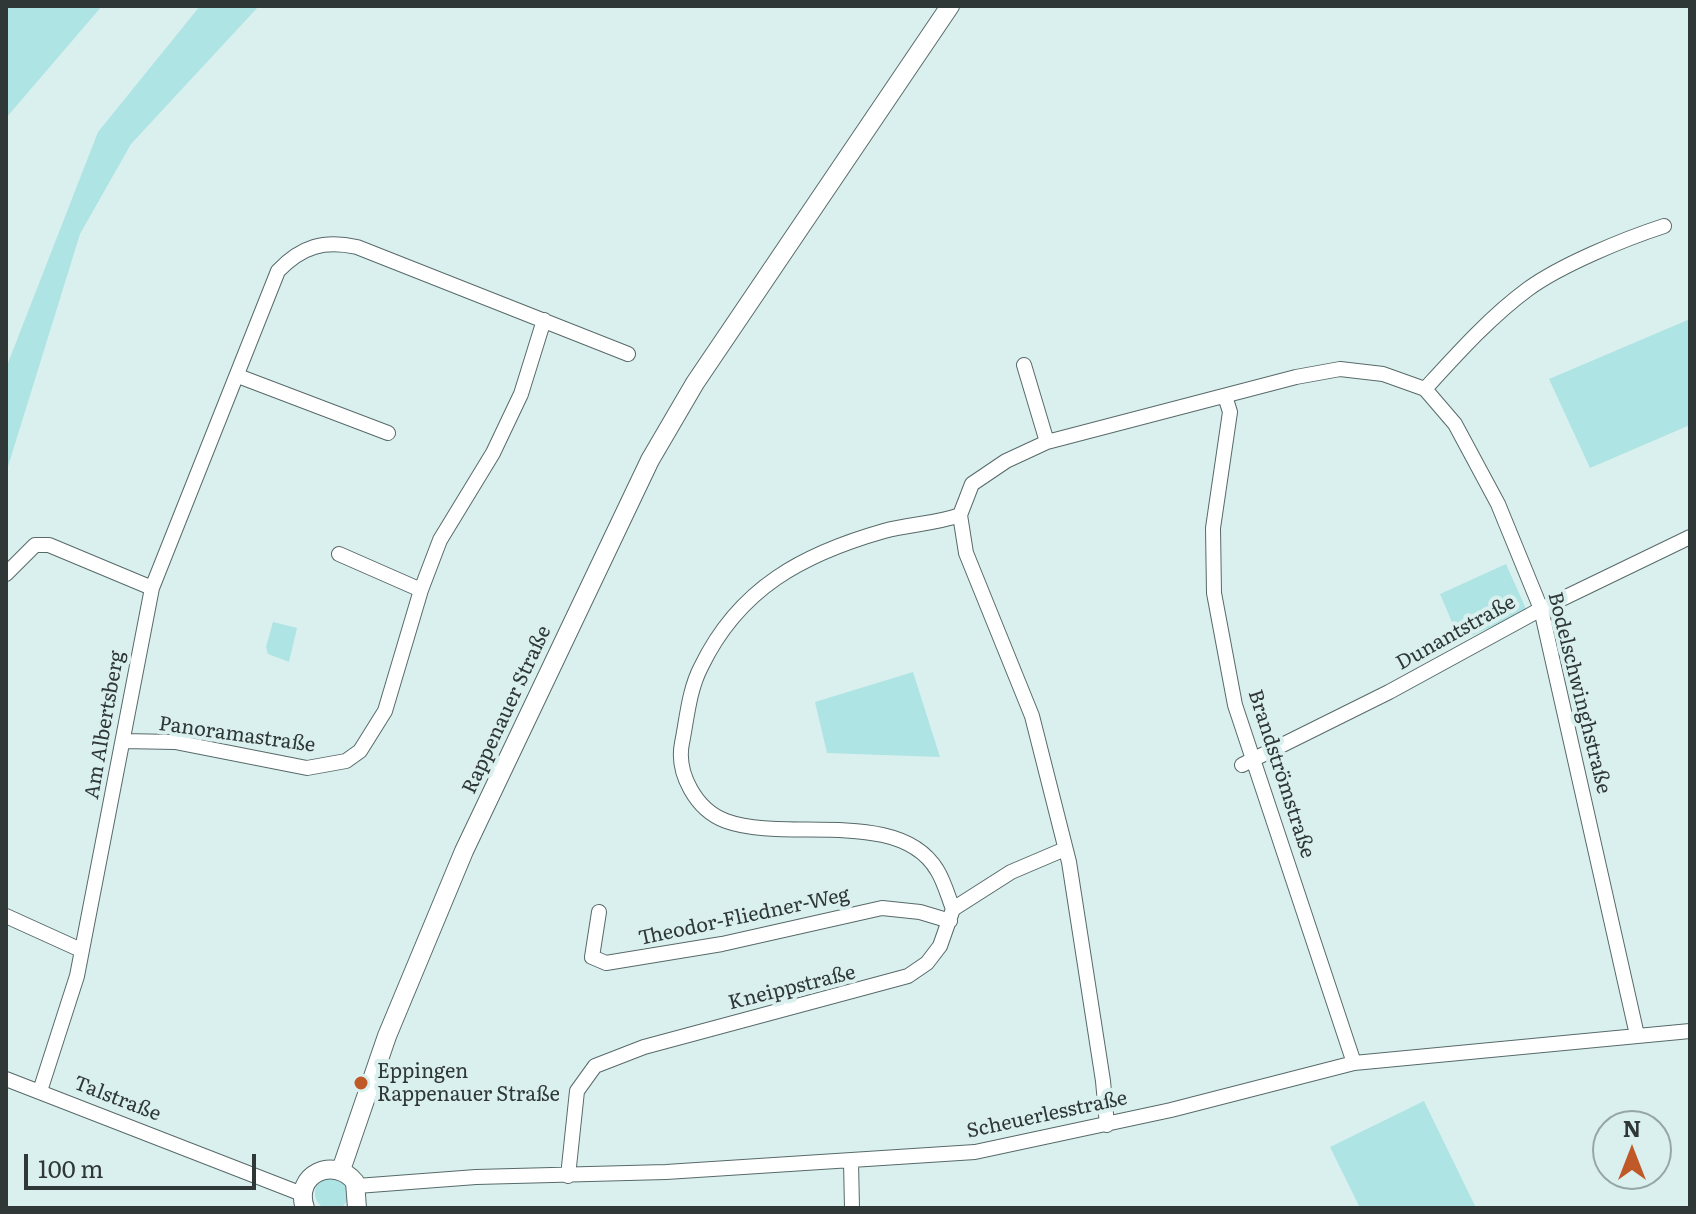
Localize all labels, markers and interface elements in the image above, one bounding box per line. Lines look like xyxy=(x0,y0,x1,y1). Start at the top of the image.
street label: Dunantstraße xyxy=(1392,590,1520,676)
street label: Bodelschwinghstraße xyxy=(1542,590,1616,796)
street label: Rappenauer Straße xyxy=(457,622,557,798)
street label: Am Albertsberg xyxy=(80,649,130,801)
street label: Brandströmstraße xyxy=(1242,687,1320,861)
street label: Panoramastraße xyxy=(157,712,317,758)
street label: Theodor-Fliedner-Weg xyxy=(636,883,852,951)
street label: Kneippstraße xyxy=(726,961,858,1015)
place label: Eppingen Rappenauer Straße xyxy=(377,1060,560,1107)
street label: Talstraße xyxy=(70,1071,164,1127)
marker: Eppingen Rappenauer Straße xyxy=(352,1074,370,1092)
street label: Scheuerlesstraße xyxy=(965,1086,1129,1144)
north arrow xyxy=(1592,1110,1672,1190)
text: N xyxy=(1623,1111,1641,1144)
scale bar xyxy=(28,1138,260,1188)
text: 100 m xyxy=(38,1150,104,1185)

